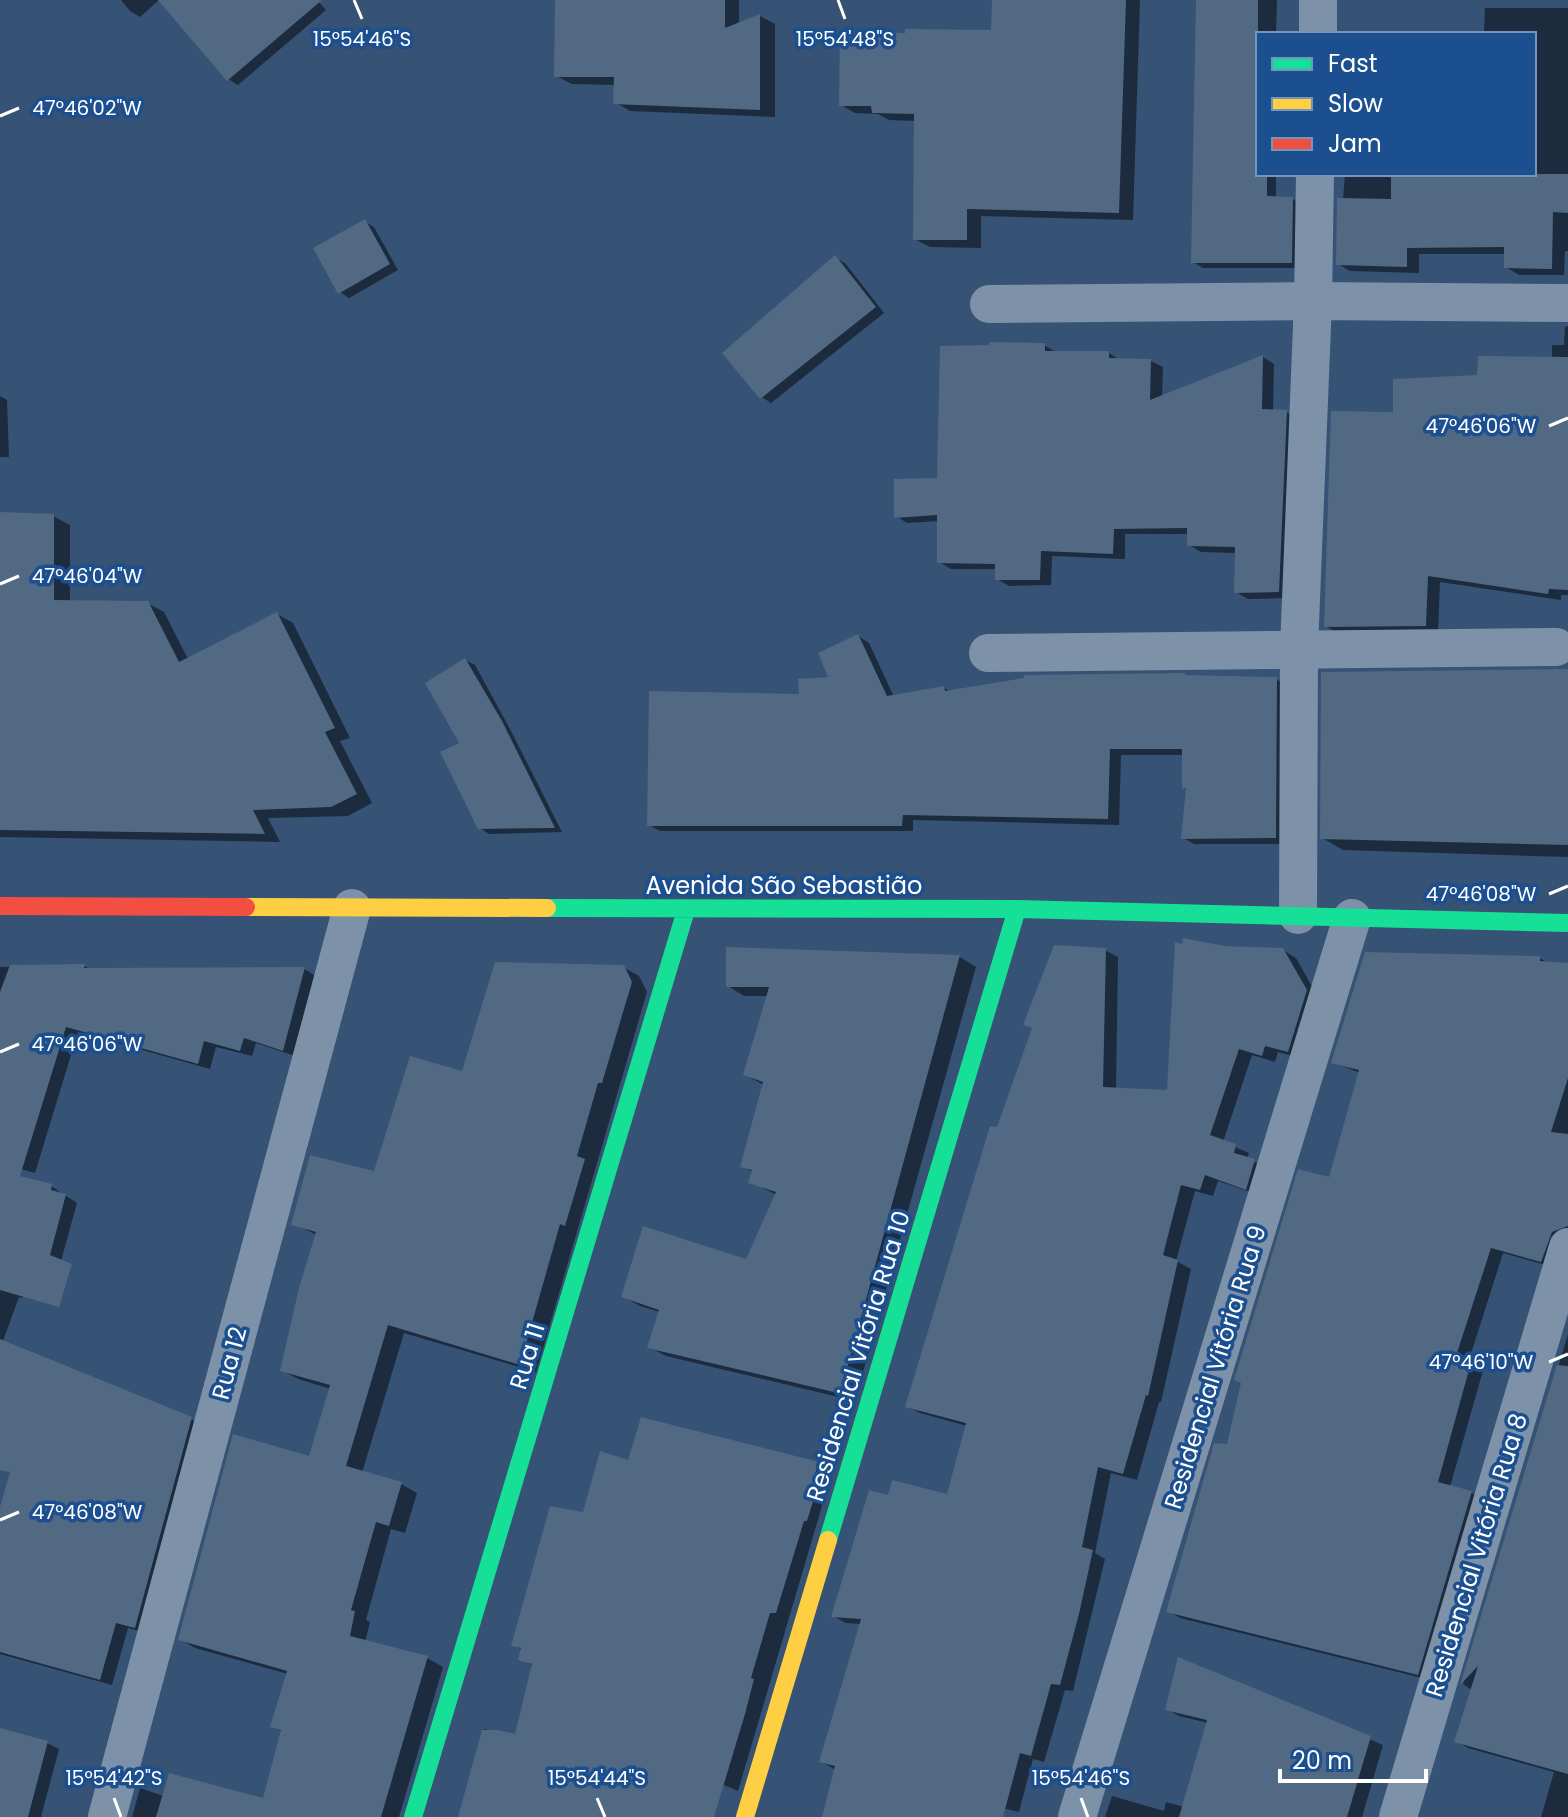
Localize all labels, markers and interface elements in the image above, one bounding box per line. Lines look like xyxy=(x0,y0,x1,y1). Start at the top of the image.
text: 15°54'46"S xyxy=(313,25,411,53)
text: 15°54'48"S xyxy=(796,25,894,53)
legend xyxy=(1256,32,1536,176)
text: Fast xyxy=(1328,47,1378,80)
text: Slow xyxy=(1328,87,1383,120)
text: 47°46'02"W xyxy=(32,94,142,122)
text: Jam xyxy=(1328,127,1382,160)
text: 47°46'06"W xyxy=(1426,412,1537,440)
text: 47°46'04"W xyxy=(32,562,143,590)
street label: Avenida São Sebastião xyxy=(646,869,922,902)
text: 47°46'08"W xyxy=(1426,880,1537,908)
text: 47°46'06"W xyxy=(32,1030,143,1058)
street label: Residencial Vitória Rua 10 xyxy=(798,1207,918,1505)
street label: Residencial Vitória Rua 9 xyxy=(1156,1221,1274,1513)
street label: Rua 11 xyxy=(501,1319,553,1393)
street label: Rua 12 xyxy=(203,1323,255,1403)
text: 47°46'10"W xyxy=(1429,1348,1534,1376)
street label: Residencial Vitória Rua 8 xyxy=(1417,1409,1535,1701)
text: 47°46'08"W xyxy=(32,1498,143,1526)
scale bar xyxy=(1280,1733,1426,1783)
text: 20 m xyxy=(1292,1744,1352,1777)
text: 15°54'42"S xyxy=(65,1764,163,1792)
text: 15°54'44"S xyxy=(548,1764,646,1792)
text: 15°54'46"S xyxy=(1032,1764,1130,1792)

